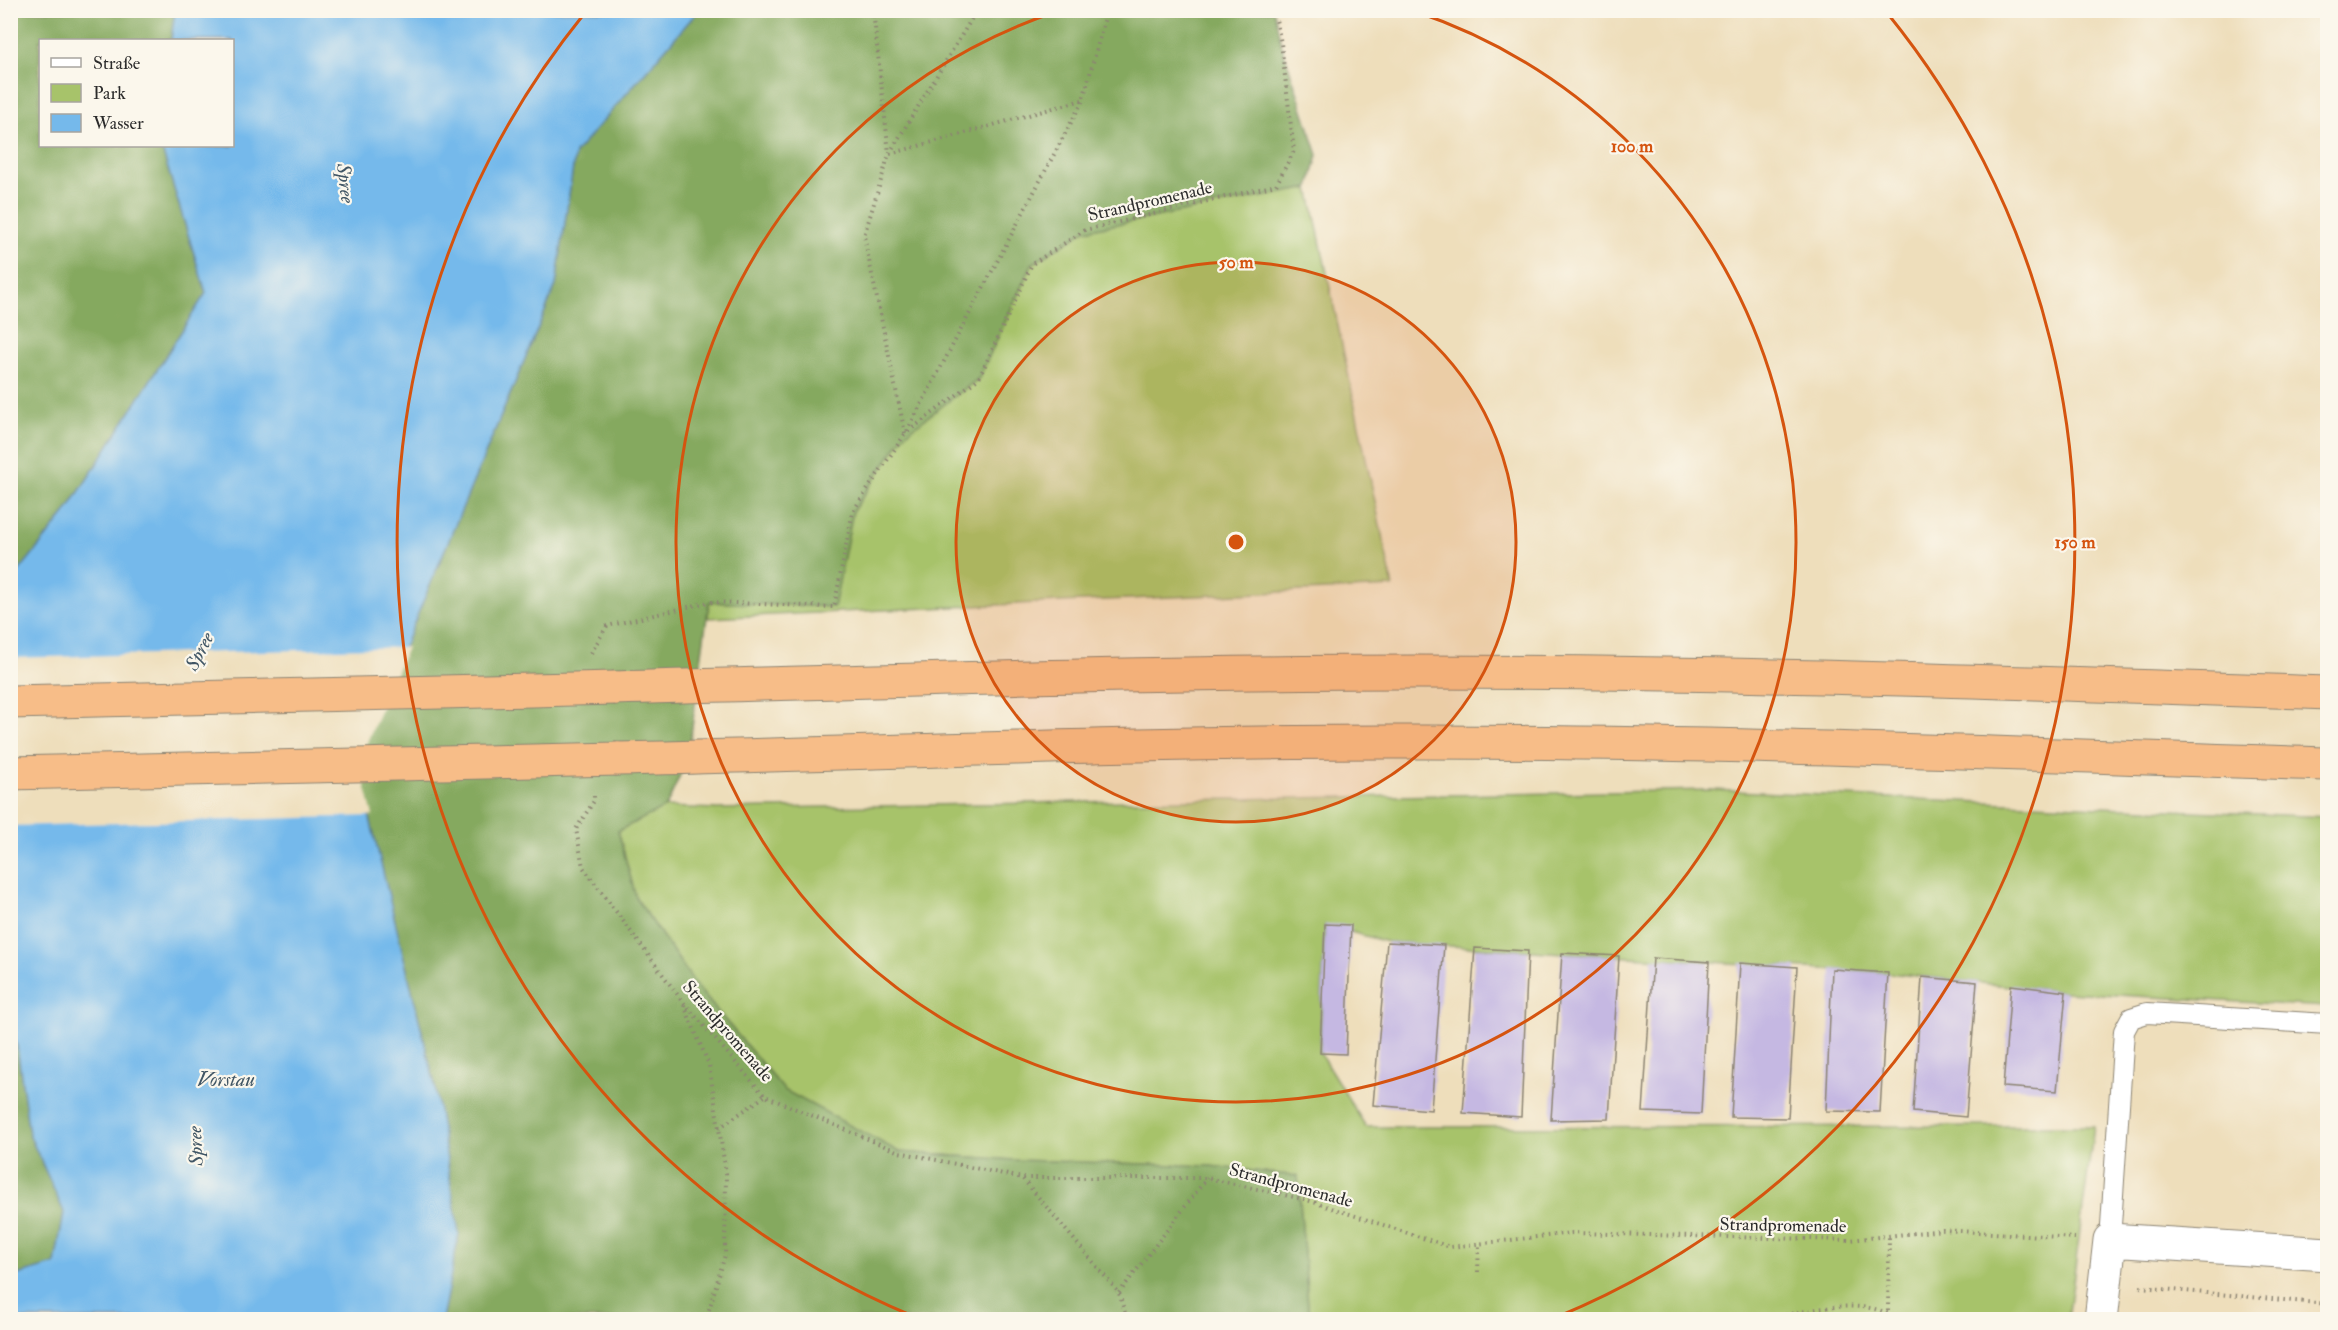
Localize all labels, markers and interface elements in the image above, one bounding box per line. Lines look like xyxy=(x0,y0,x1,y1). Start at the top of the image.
legend xyxy=(39,39,234,147)
text: Straße xyxy=(93,52,141,75)
text: Park xyxy=(93,82,126,105)
text: Wasser xyxy=(92,112,144,135)
text: 100 m xyxy=(1611,135,1654,158)
water label: Spree xyxy=(331,161,360,205)
street label: Strandpromenade xyxy=(1086,176,1215,227)
text: 50 m xyxy=(1219,251,1254,274)
text: 150 m xyxy=(2054,531,2097,554)
centre of rings xyxy=(1226,532,1246,552)
water label: Spree xyxy=(179,628,220,676)
street label: Strandpromenade xyxy=(677,976,778,1087)
water label: Vorstau xyxy=(197,1067,255,1092)
water label: Spree xyxy=(182,1125,209,1167)
street label: Strandpromenade xyxy=(1227,1158,1356,1213)
street label: Strandpromenade xyxy=(1719,1213,1847,1238)

